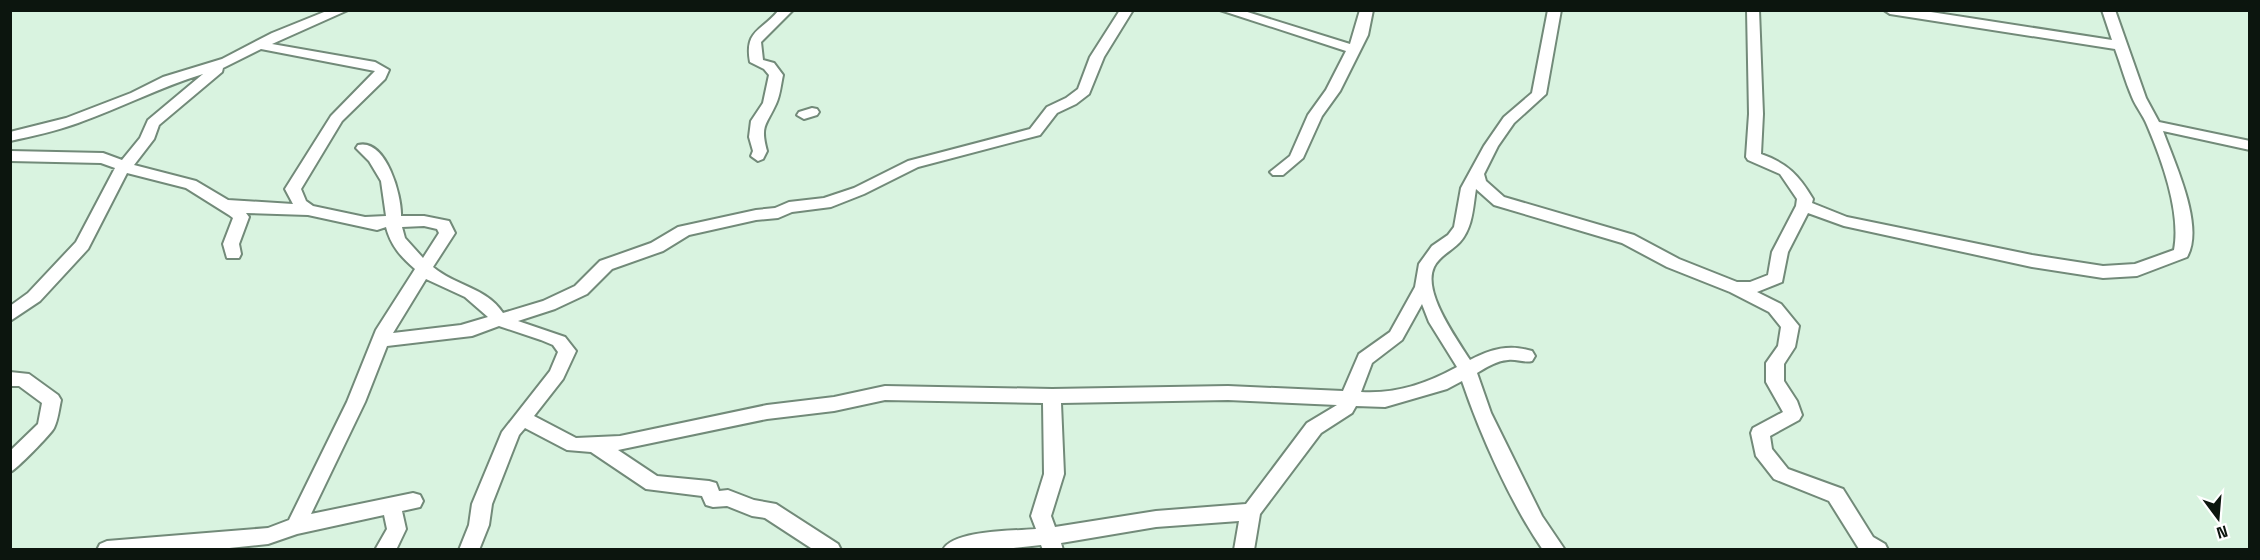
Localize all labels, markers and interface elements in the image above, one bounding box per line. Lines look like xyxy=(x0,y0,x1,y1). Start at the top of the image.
north arrow xyxy=(2188,488,2248,548)
text: N xyxy=(2214,520,2230,544)

